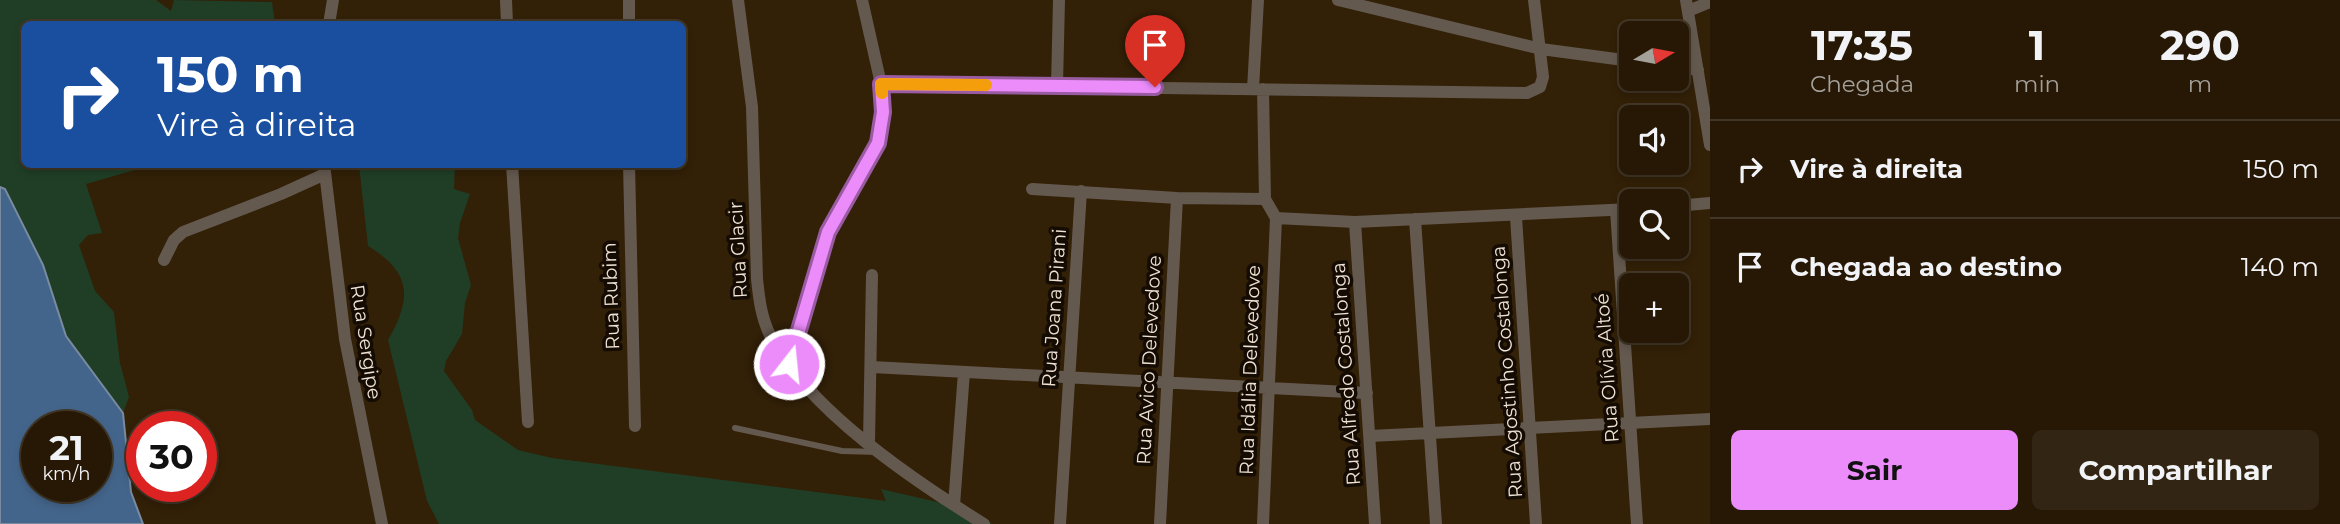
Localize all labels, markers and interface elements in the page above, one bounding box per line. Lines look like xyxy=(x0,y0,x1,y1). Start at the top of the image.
pin xyxy=(1125,15,1185,87)
text: 17:35 xyxy=(1811,19,1913,71)
text: 1 xyxy=(2029,19,2045,71)
text: 290 xyxy=(2160,19,2240,71)
north arrow xyxy=(1619,21,1689,91)
map controls xyxy=(1619,21,1689,343)
icon: arrive xyxy=(1136,26,1174,64)
text: 150 m xyxy=(157,45,304,104)
icon: right xyxy=(42,49,133,140)
text: Chegada xyxy=(1810,70,1914,98)
text: min xyxy=(2014,70,2060,98)
text: m xyxy=(2188,70,2212,98)
text: Vire à direita xyxy=(157,105,356,144)
button: sound xyxy=(1619,105,1689,175)
icon: right xyxy=(1731,150,1769,188)
text: Vire à direita xyxy=(1790,153,1963,185)
text: 150 m xyxy=(2243,153,2319,185)
button: search xyxy=(1619,189,1689,259)
street label: Rua Glacir xyxy=(724,201,752,299)
street label: Rua Joana Pirani xyxy=(1037,228,1071,388)
street label: Rua Rubim xyxy=(598,242,624,350)
street label: Rua Agostinho Costalonga xyxy=(1487,245,1527,499)
icon: arrive xyxy=(1731,248,1769,286)
text: Chegada ao destino xyxy=(1790,251,2062,283)
text: 140 m xyxy=(2241,251,2319,283)
street label: Rua Avico Delevedove xyxy=(1132,255,1166,465)
street label: Rua Alfredo Costalonga xyxy=(1327,262,1365,486)
street label: Rua Idália Delevedove xyxy=(1235,265,1265,475)
button: + xyxy=(1619,273,1689,343)
street label: Rua Sergipe xyxy=(346,283,386,401)
street label: Rua Olívia Altoé xyxy=(1590,292,1624,444)
position arrow xyxy=(752,327,826,401)
speed limit sign: 30 xyxy=(126,411,217,502)
text: 21 xyxy=(49,426,84,469)
button: Sair xyxy=(1731,430,2018,510)
button: Compartilhar xyxy=(2032,430,2319,510)
text: km/h xyxy=(42,463,91,485)

